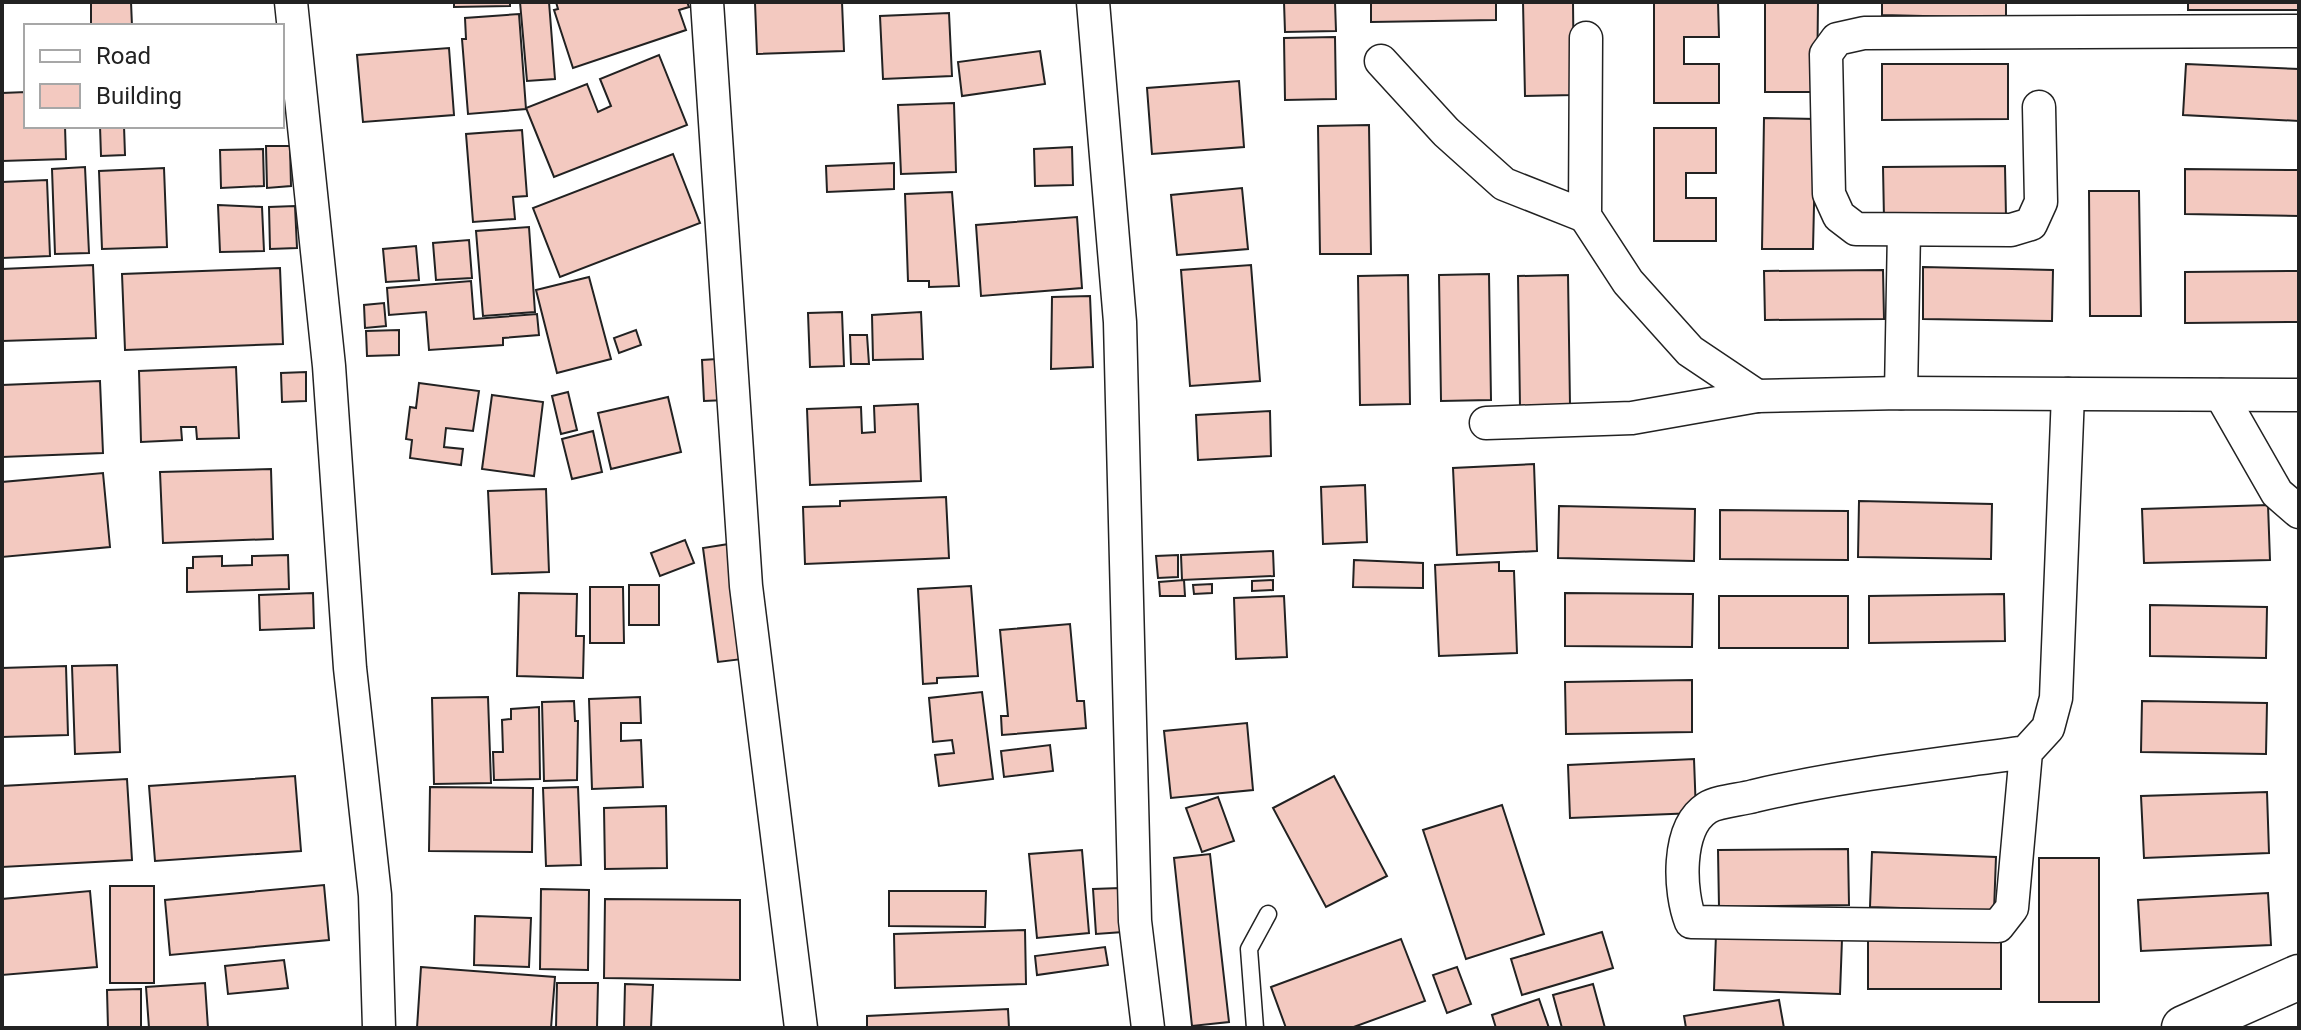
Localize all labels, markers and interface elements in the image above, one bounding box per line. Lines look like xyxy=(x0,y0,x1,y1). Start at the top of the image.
legend xyxy=(24,24,284,128)
text: Road xyxy=(96,42,151,70)
text: Building xyxy=(96,82,182,110)

